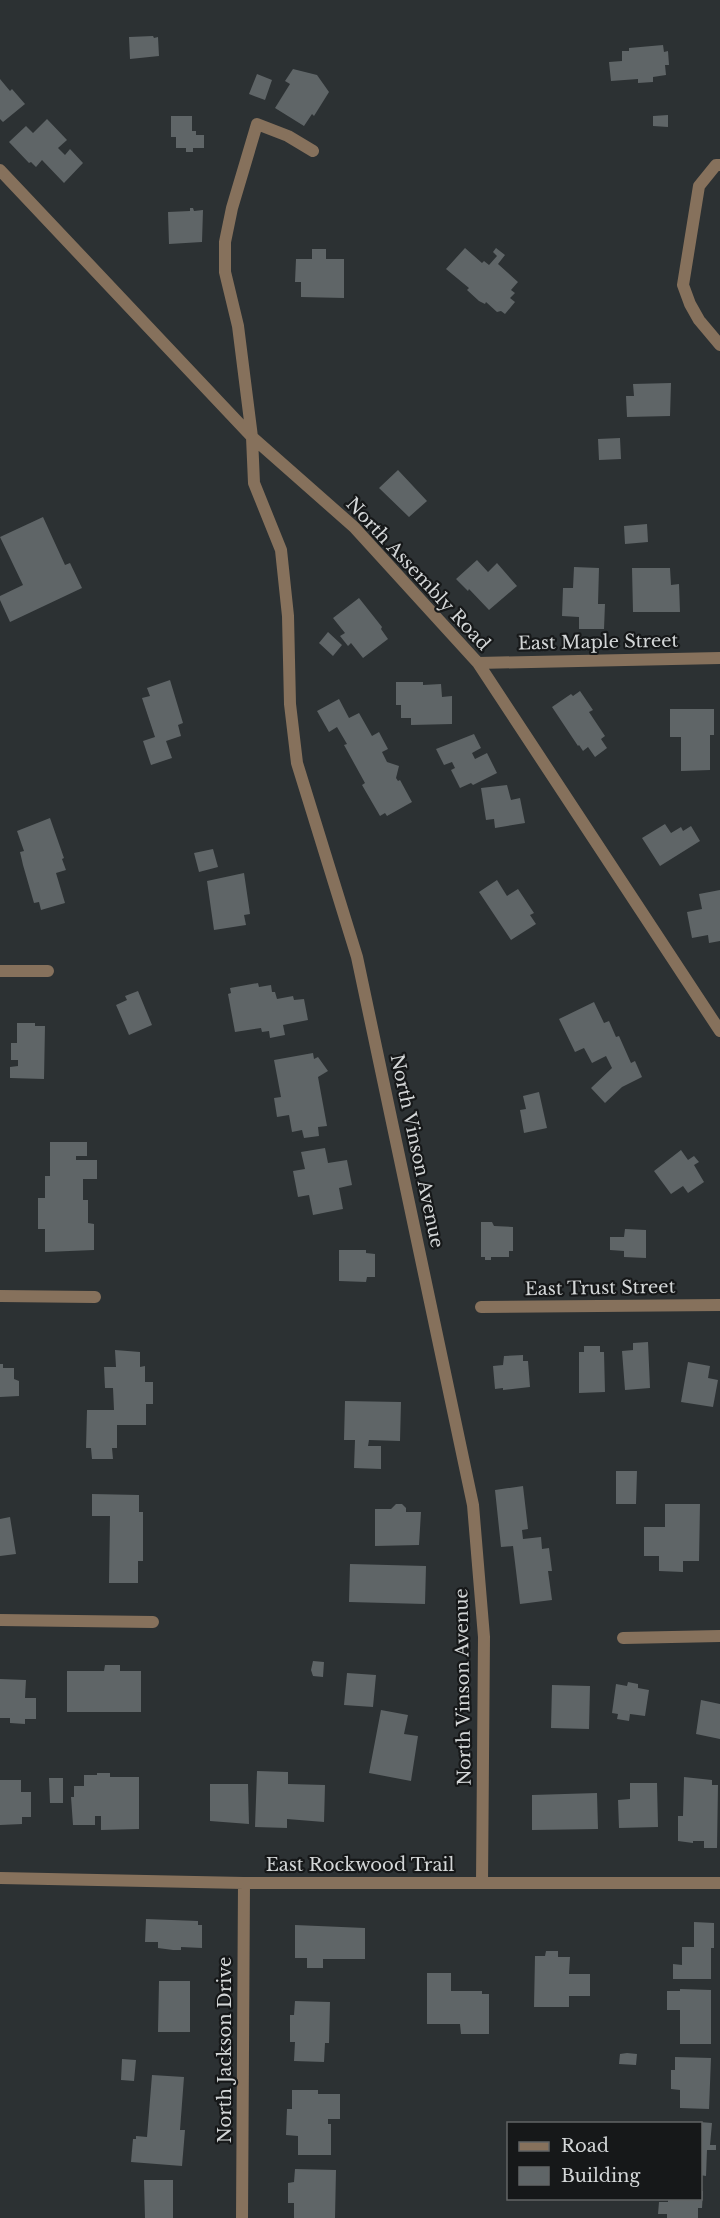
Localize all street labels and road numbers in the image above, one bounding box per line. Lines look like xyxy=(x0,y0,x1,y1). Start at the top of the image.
street label: North Assembly Road xyxy=(341,493,495,655)
street label: East Maple Street xyxy=(518,630,679,654)
street label: North Vinson Avenue xyxy=(386,1052,448,1250)
street label: East Trust Street xyxy=(524,1276,676,1300)
street label: North Vinson Avenue xyxy=(450,1588,476,1786)
street label: East Rockwood Trail xyxy=(266,1854,455,1876)
street label: North Jackson Drive xyxy=(214,1957,236,2143)

